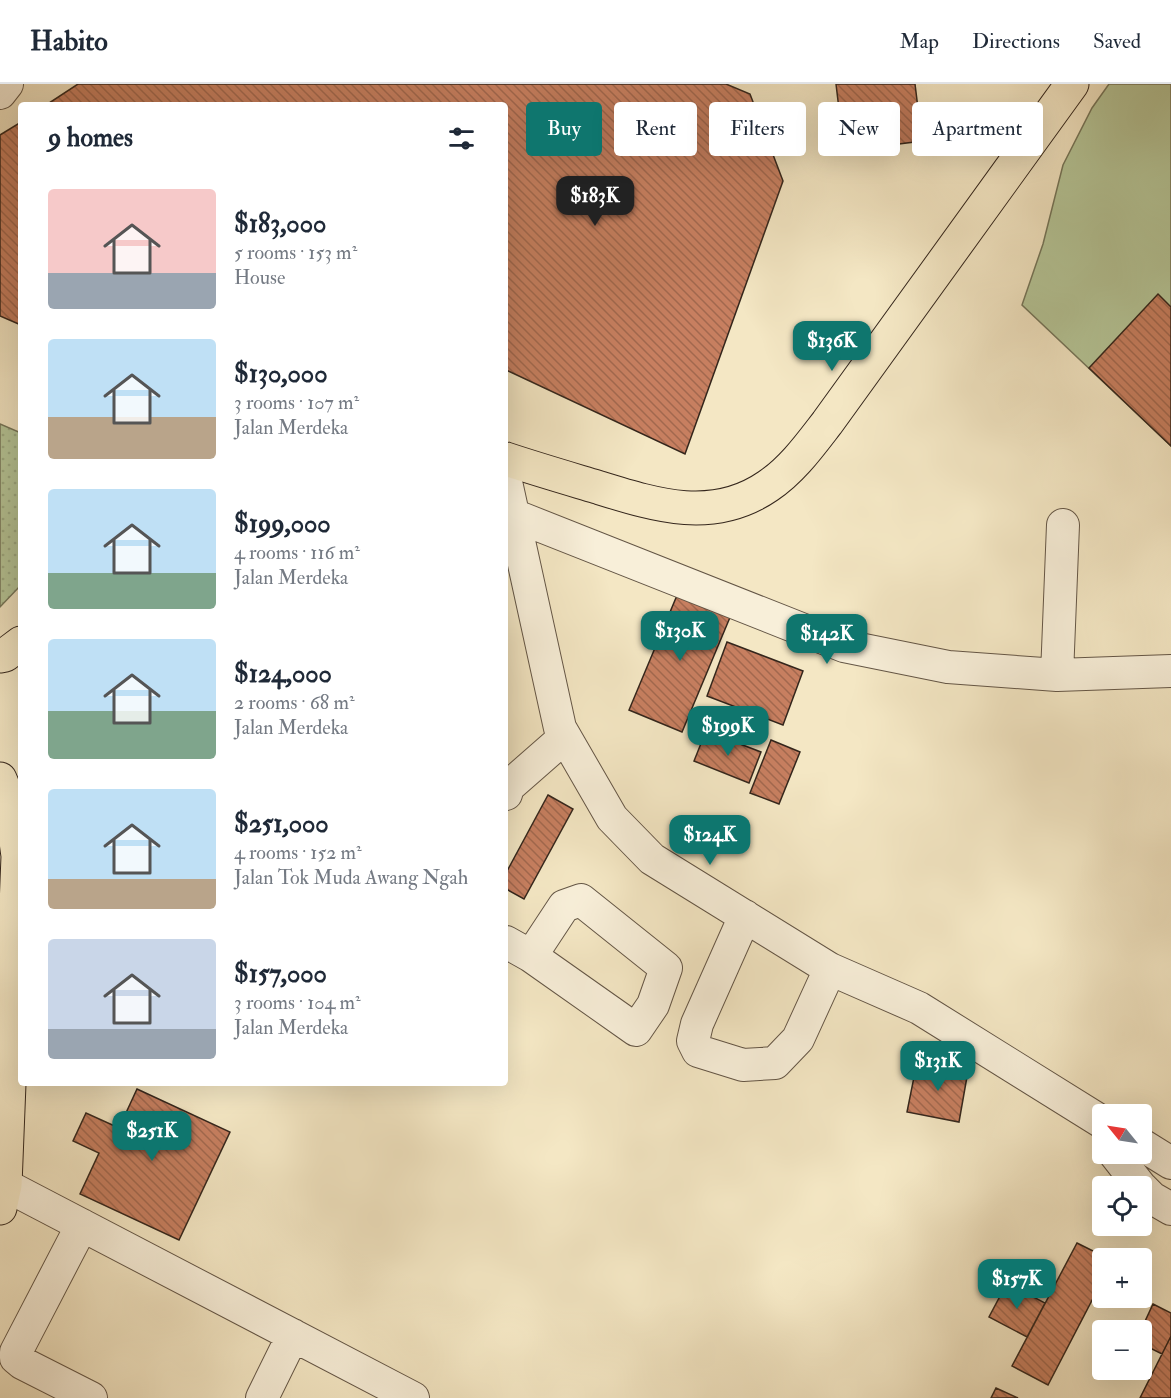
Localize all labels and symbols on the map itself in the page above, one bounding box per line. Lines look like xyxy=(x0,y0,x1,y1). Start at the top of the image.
pin: $183K xyxy=(553,176,637,227)
pin: $136K xyxy=(790,321,874,372)
pin: $130K xyxy=(638,611,722,662)
pin: $142K xyxy=(785,614,869,665)
pin: $199K xyxy=(686,706,770,757)
pin: $124K xyxy=(668,815,752,866)
pin: $131K xyxy=(896,1041,980,1092)
north arrow xyxy=(1092,1104,1152,1164)
pin: $251K xyxy=(110,1111,194,1162)
pin: $157K xyxy=(975,1259,1059,1310)

